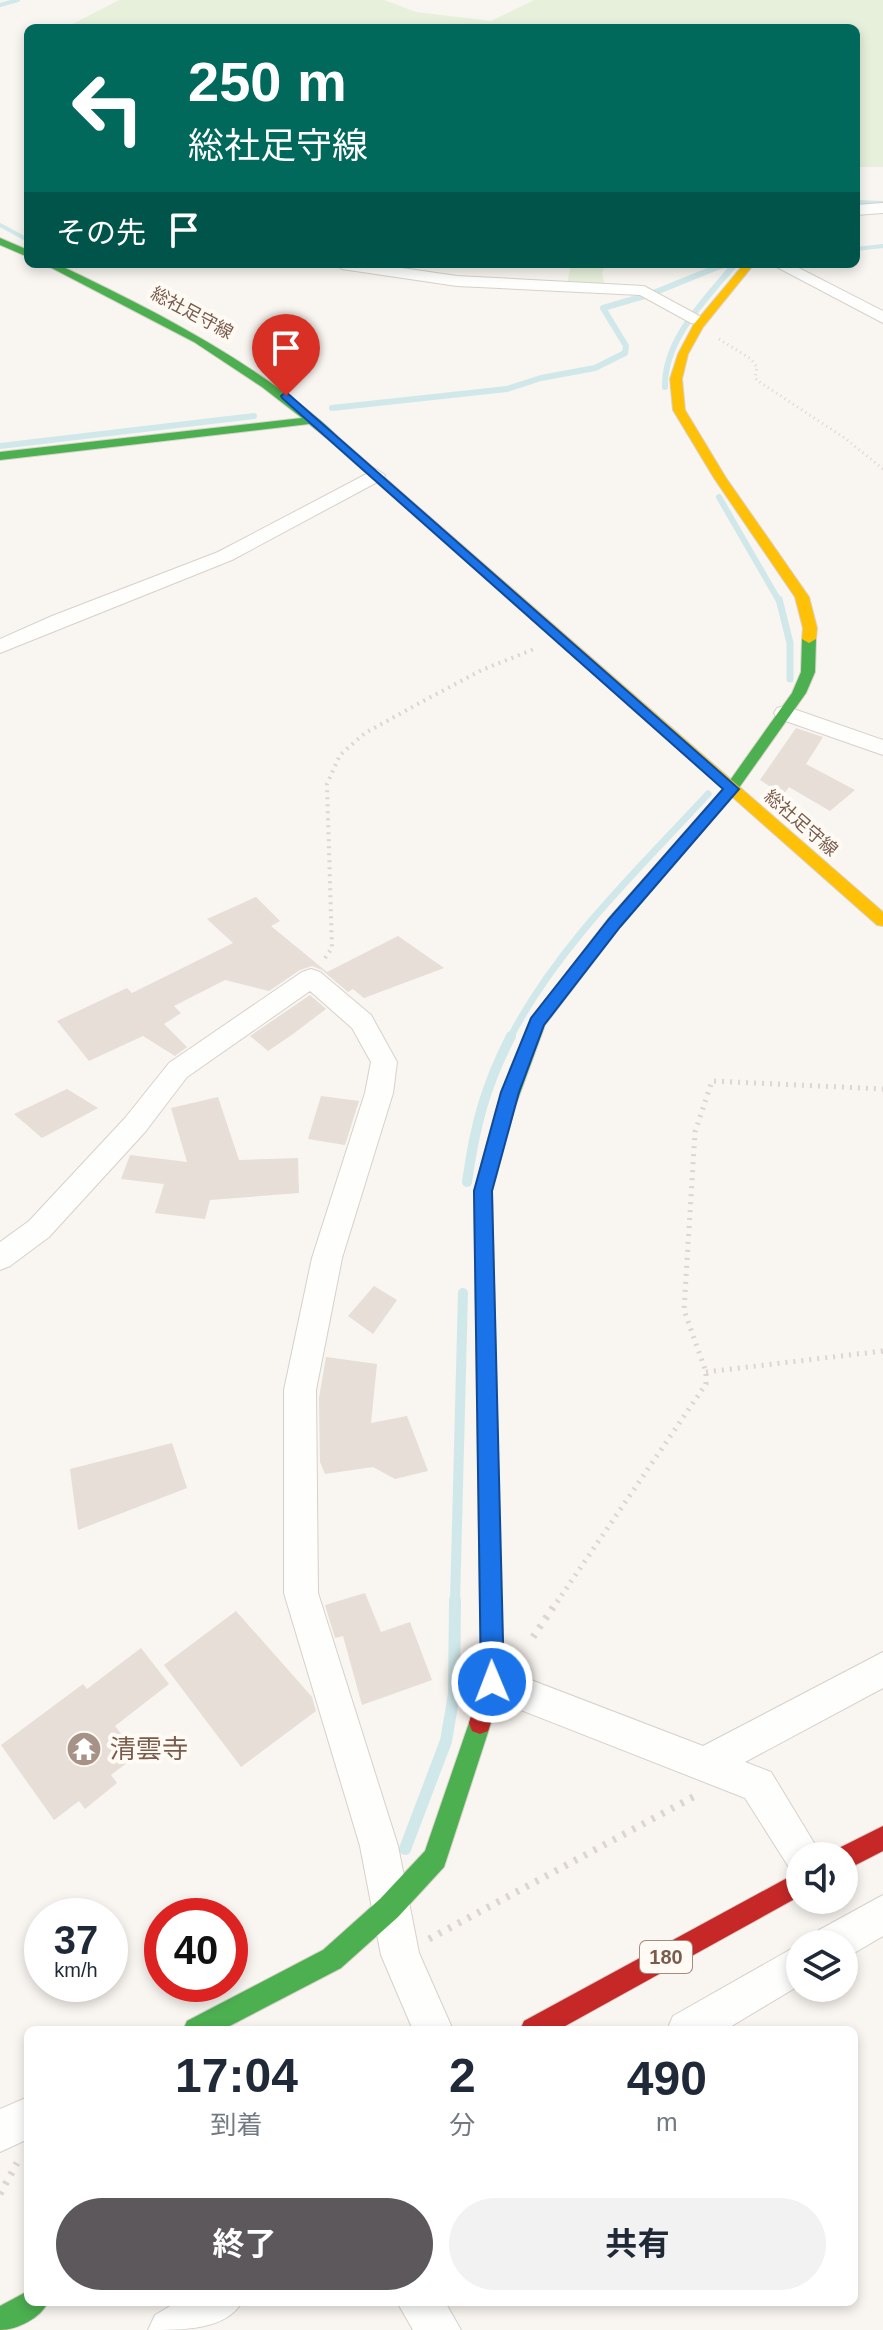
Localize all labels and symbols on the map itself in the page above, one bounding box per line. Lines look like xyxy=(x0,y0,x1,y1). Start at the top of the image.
street label: 総社足守線 xyxy=(148,283,236,343)
pin xyxy=(252,314,320,396)
street label: 総社足守線 xyxy=(760,786,842,860)
position arrow xyxy=(450,1640,534,1724)
temple icon: 清雲寺 xyxy=(65,1730,103,1768)
place label: 清雲寺 xyxy=(110,1734,188,1764)
speed limit sign: 40 xyxy=(144,1898,248,2002)
road number: 180 xyxy=(640,1941,692,1973)

